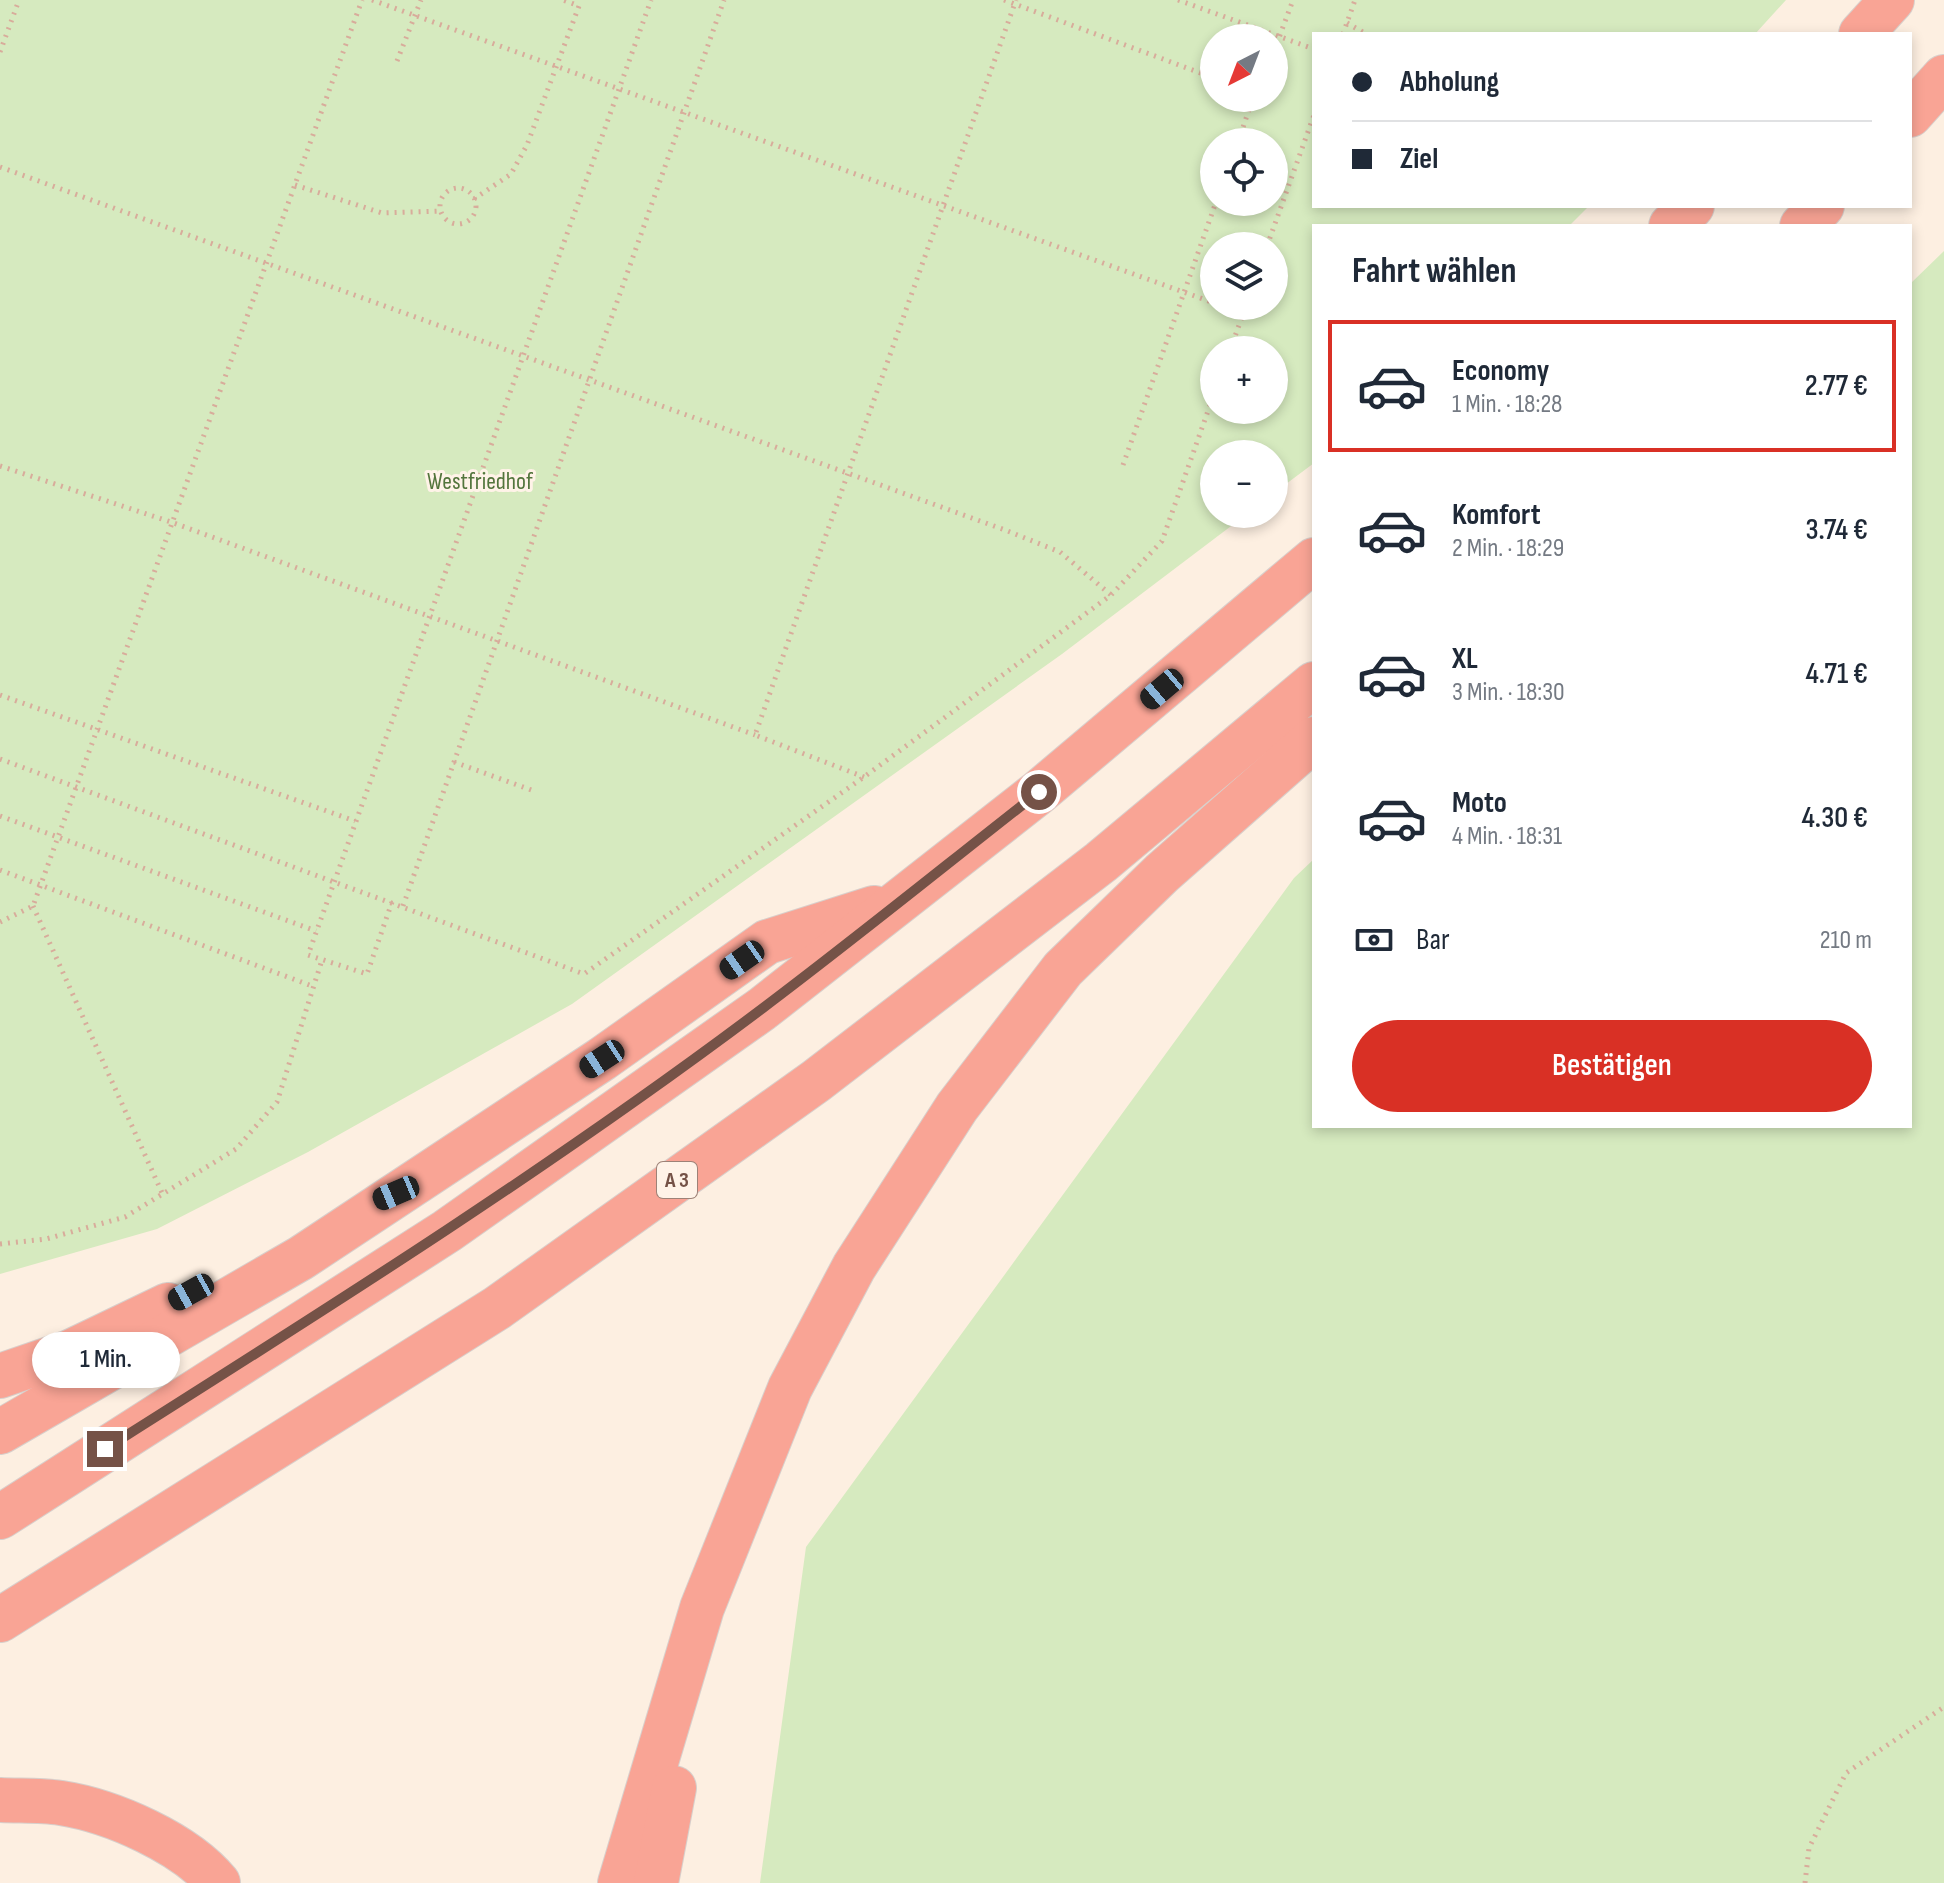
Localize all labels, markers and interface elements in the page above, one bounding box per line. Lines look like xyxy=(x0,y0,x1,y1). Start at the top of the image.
north arrow xyxy=(1200,24,1288,112)
map controls xyxy=(1200,24,1288,528)
text: Abholung xyxy=(1400,64,1499,100)
button: locate xyxy=(1200,128,1288,216)
text: Ziel xyxy=(1400,141,1438,177)
button: layers xyxy=(1200,232,1288,320)
text: Fahrt wählen xyxy=(1352,250,1516,293)
button: + xyxy=(1200,336,1288,424)
icon: car xyxy=(1356,350,1428,422)
text: Economy xyxy=(1452,353,1549,389)
text: 2.77 € xyxy=(1805,368,1868,404)
text: 1 Min. · 18:28 xyxy=(1452,389,1563,420)
button: − xyxy=(1200,440,1288,528)
park label: Westfriedhof xyxy=(427,467,534,496)
icon: car xyxy=(1356,494,1428,566)
text: Komfort xyxy=(1452,497,1541,533)
text: 3.74 € xyxy=(1805,512,1868,548)
text: 2 Min. · 18:29 xyxy=(1452,533,1564,564)
icon: car xyxy=(1356,638,1428,710)
text: XL xyxy=(1452,641,1478,677)
text: 4.71 € xyxy=(1805,656,1868,692)
car xyxy=(1136,664,1188,714)
text: 3 Min. · 18:30 xyxy=(1452,677,1565,708)
route start xyxy=(1021,774,1057,810)
icon: car xyxy=(1356,782,1428,854)
text: Moto xyxy=(1452,785,1507,821)
text: 4.30 € xyxy=(1801,800,1868,836)
text: 4 Min. · 18:31 xyxy=(1452,821,1562,852)
icon: cash xyxy=(1352,918,1396,962)
text: Bar xyxy=(1416,922,1450,958)
text: 210 m xyxy=(1820,925,1872,956)
car xyxy=(715,936,769,984)
button: Bestätigen xyxy=(1352,1020,1872,1112)
car xyxy=(575,1036,629,1082)
road number: A 3 xyxy=(657,1162,697,1198)
car xyxy=(369,1173,423,1213)
car xyxy=(164,1270,218,1314)
callout: 1 Min. xyxy=(31,1333,179,1389)
text: 1 Min. xyxy=(80,1344,132,1375)
route end xyxy=(87,1431,123,1467)

